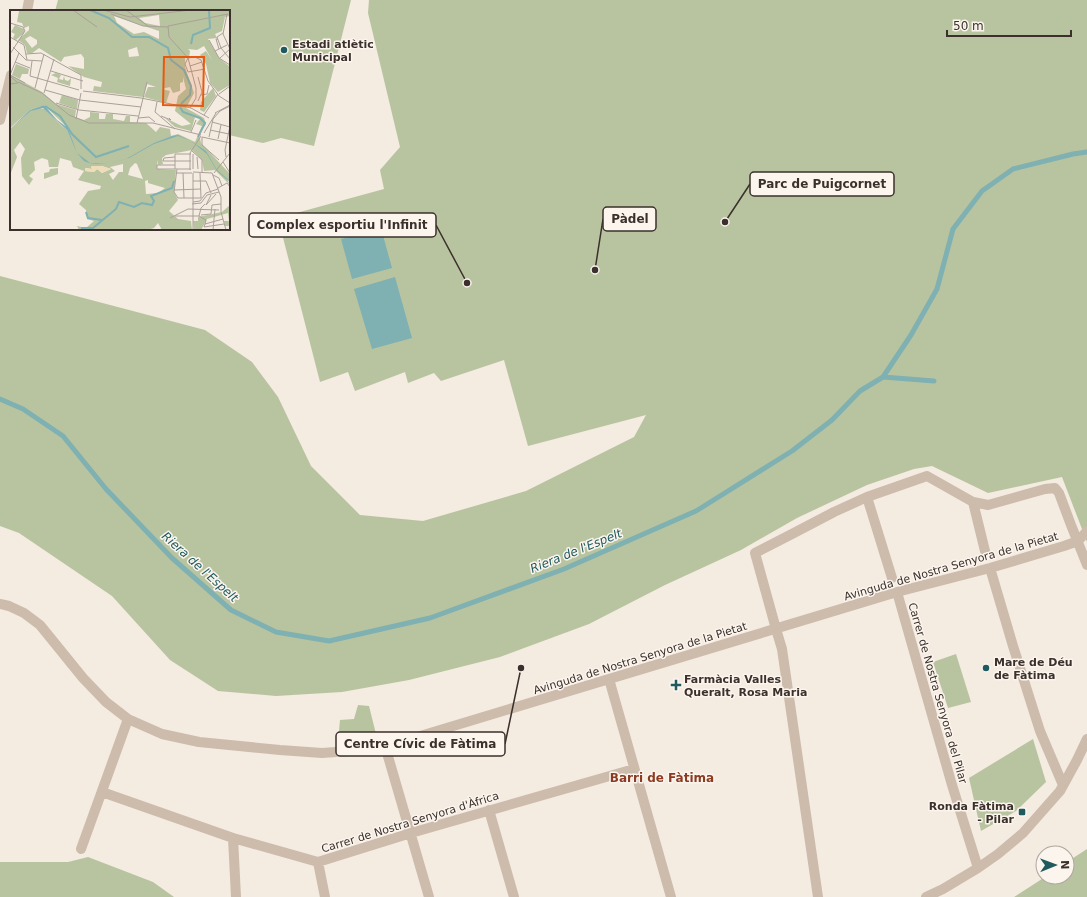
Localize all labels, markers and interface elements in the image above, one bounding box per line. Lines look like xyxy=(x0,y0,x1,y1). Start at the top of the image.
inset map xyxy=(10,10,230,230)
scale bar xyxy=(947,12,1071,38)
text: 50 m xyxy=(953,19,984,33)
place label: Estadi atlètic Municipal xyxy=(292,38,374,64)
marker: Estadi atlètic Municipal xyxy=(279,45,289,55)
callout: Parc de Puigcornet xyxy=(750,172,894,196)
text: Parc de Puigcornet xyxy=(758,177,886,191)
callout: Pàdel xyxy=(603,207,656,231)
text: Pàdel xyxy=(611,212,649,226)
callout: Complex esportiu l'Infinit xyxy=(249,213,436,237)
text: Complex esportiu l'Infinit xyxy=(257,218,428,232)
water label: Riera de l'Espelt xyxy=(528,526,625,576)
water label: Riera de l'Espelt xyxy=(159,529,242,606)
street label: Avinguda de Nostra Senyora de la Pietat xyxy=(842,529,1060,603)
street label: Carrer de Nostra Senyora del Pilar xyxy=(905,601,970,786)
street label: Avinguda de Nostra Senyora de la Pietat xyxy=(532,620,749,697)
place label: Mare de Déu de Fàtima xyxy=(994,656,1073,682)
marker: Mare de Déu de Fàtima xyxy=(981,663,991,673)
place label: Farmàcia Valles Queralt, Rosa Maria xyxy=(684,673,807,699)
marker: Farmàcia Valles Queralt, Rosa Maria xyxy=(671,680,681,690)
callout: Centre Cívic de Fàtima xyxy=(336,732,505,756)
text: Centre Cívic de Fàtima xyxy=(344,737,496,751)
district label: Barri de Fàtima xyxy=(610,771,714,785)
street label: Carrer de Nostra Senyora d'Àfrica xyxy=(320,789,500,856)
place label: Ronda Fàtima - Pilar xyxy=(929,800,1015,826)
marker: Ronda Fàtima - Pilar xyxy=(1017,807,1027,817)
north arrow xyxy=(1035,845,1075,885)
text: N xyxy=(1058,860,1071,870)

